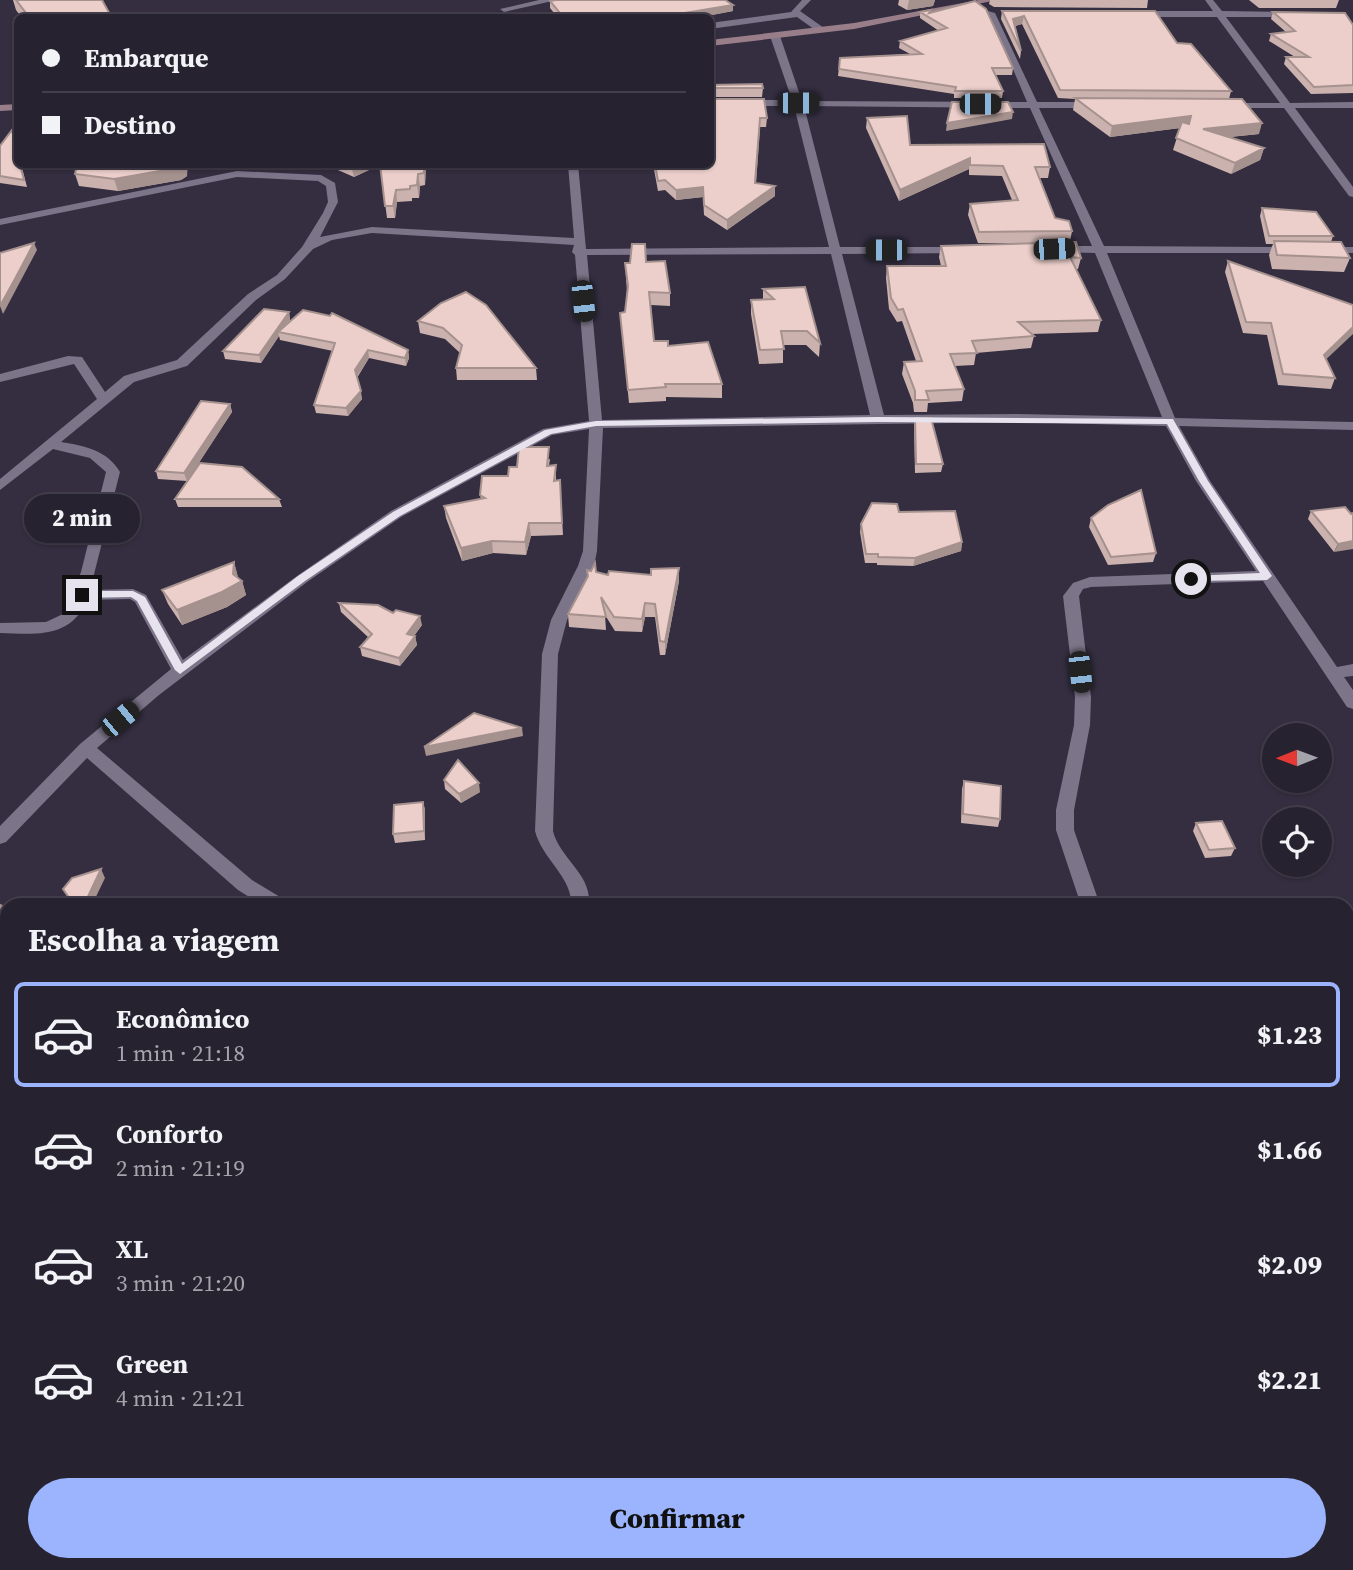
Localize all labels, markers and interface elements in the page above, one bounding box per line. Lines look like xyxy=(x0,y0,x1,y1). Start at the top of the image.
text: Embarque xyxy=(84,40,208,76)
car xyxy=(778,93,820,114)
car xyxy=(960,94,1002,115)
text: Destino xyxy=(84,107,176,143)
car xyxy=(1033,238,1076,260)
car xyxy=(866,240,908,261)
car xyxy=(571,279,596,323)
callout: 2 min xyxy=(24,494,140,542)
text: 2 min xyxy=(52,502,112,534)
route start xyxy=(1175,563,1207,595)
route end xyxy=(66,579,98,611)
car xyxy=(1068,650,1093,694)
car xyxy=(98,697,143,741)
north arrow xyxy=(1262,723,1332,793)
map controls xyxy=(1262,723,1332,877)
button: locate xyxy=(1262,807,1332,877)
text: Escolha a viagem xyxy=(28,918,280,962)
text: Econômico xyxy=(116,1001,249,1037)
icon: car xyxy=(32,1003,95,1066)
text: $1.23 xyxy=(1257,1017,1322,1053)
text: 1 min · 21:18 xyxy=(116,1037,245,1069)
text: Conforto xyxy=(116,1116,223,1152)
icon: car xyxy=(32,1118,95,1181)
text: $1.66 xyxy=(1257,1132,1322,1168)
text: 2 min · 21:19 xyxy=(116,1152,245,1184)
text: XL xyxy=(116,1231,148,1267)
icon: car xyxy=(32,1233,95,1296)
text: $2.09 xyxy=(1257,1247,1322,1283)
text: 3 min · 21:20 xyxy=(116,1267,245,1299)
text: Green xyxy=(116,1346,188,1382)
icon: car xyxy=(32,1348,95,1411)
text: $2.21 xyxy=(1257,1362,1322,1398)
text: 4 min · 21:21 xyxy=(116,1382,245,1414)
button: Confirmar xyxy=(28,1478,1326,1558)

